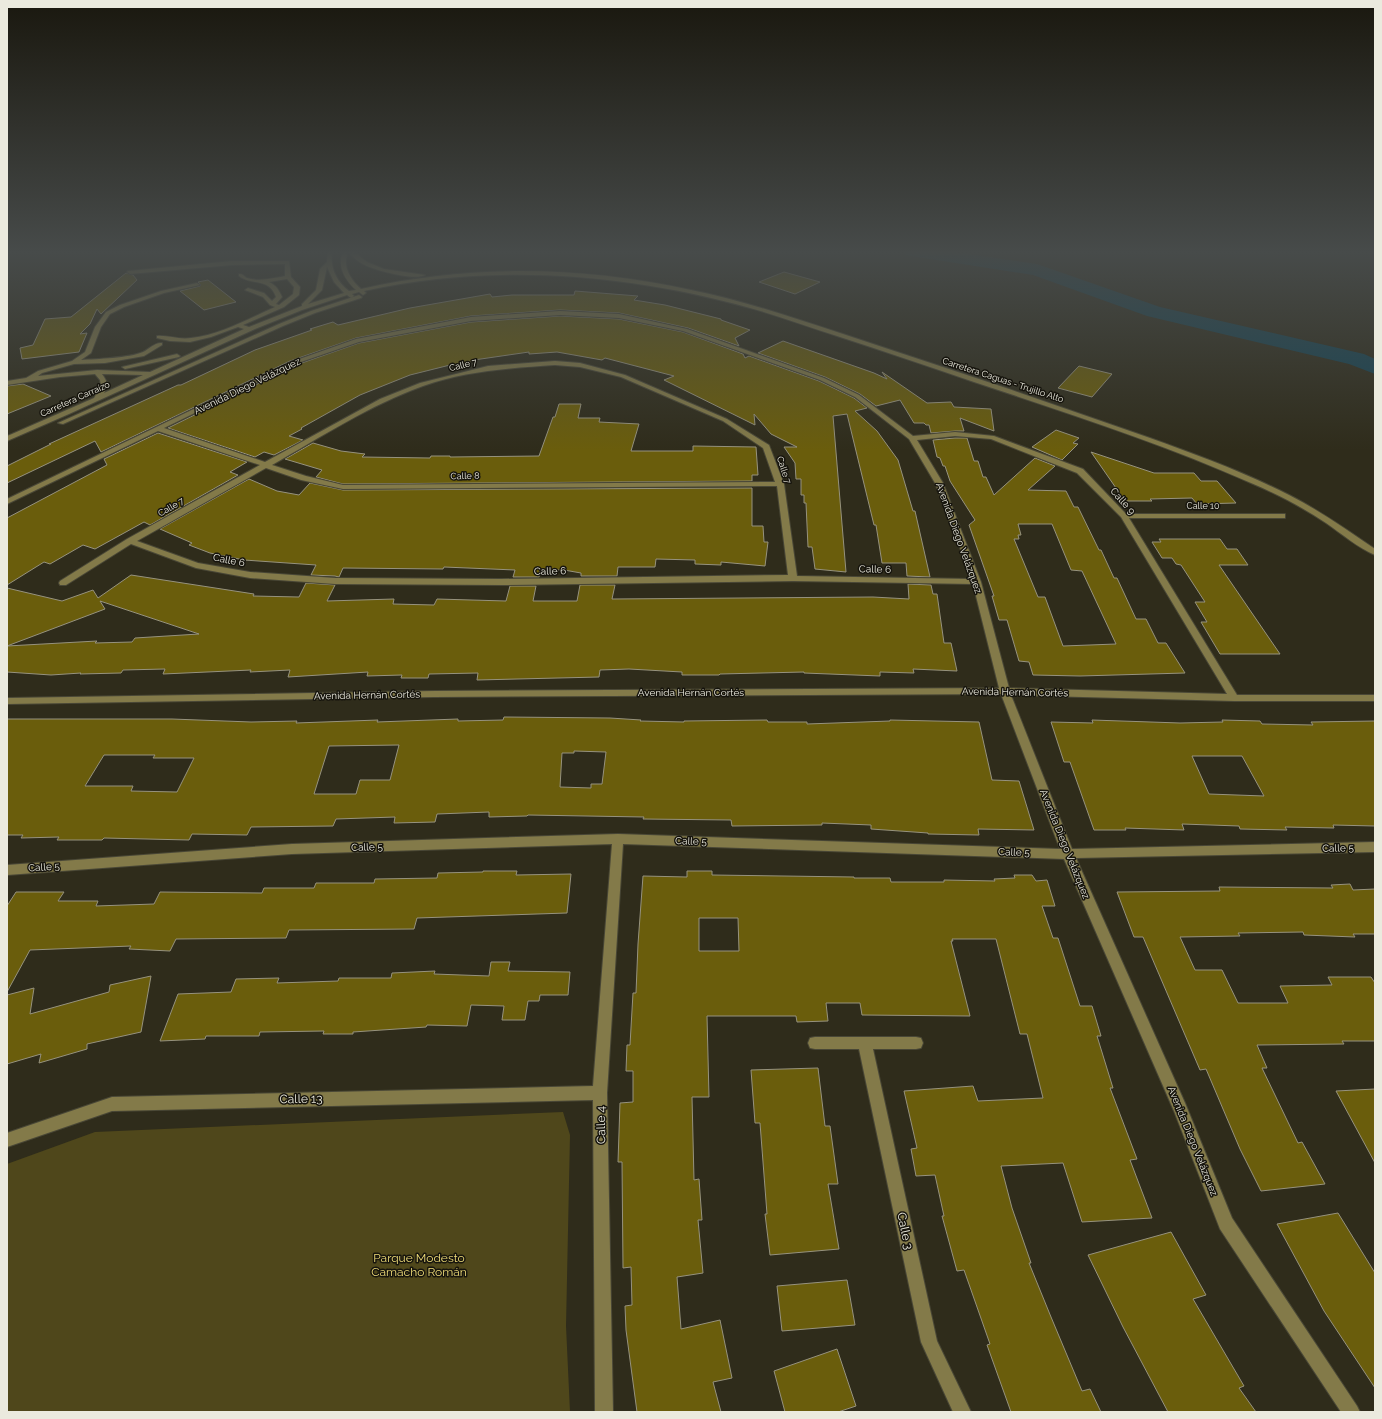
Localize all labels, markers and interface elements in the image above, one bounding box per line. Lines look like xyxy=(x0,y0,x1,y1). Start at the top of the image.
street label: Avenida Diego Velázquez xyxy=(192,355,302,417)
street label: Carretera Caguas - Trujillo Alto xyxy=(941,356,1065,404)
street label: Calle 7 xyxy=(448,357,478,373)
street label: Carretera Carraízo xyxy=(39,379,111,419)
street label: Calle 7 xyxy=(775,455,793,485)
street label: Calle 8 xyxy=(450,471,480,481)
street label: Avenida Diego Velázquez xyxy=(934,481,984,595)
street label: Calle 9 xyxy=(1108,485,1138,517)
street label: Calle 7 xyxy=(156,495,186,518)
street label: Calle 10 xyxy=(1187,501,1220,511)
street label: Calle 6 xyxy=(212,552,246,568)
street label: Calle 6 xyxy=(859,563,891,575)
street label: Calle 6 xyxy=(534,565,566,577)
street label: Avenida Hernán Cortés xyxy=(962,686,1068,698)
street label: Avenida Hernán Cortés xyxy=(638,687,744,698)
street label: Avenida Hernán Cortés xyxy=(314,689,420,701)
street label: Avenida Diego Velázquez xyxy=(1038,788,1092,900)
street label: Calle 5 xyxy=(675,835,708,847)
street label: Calle 5 xyxy=(351,841,384,853)
street label: Calle 5 xyxy=(1322,842,1354,854)
street label: Calle 5 xyxy=(998,846,1031,858)
street label: Calle 5 xyxy=(28,860,61,874)
street label: Avenida Diego Velázquez xyxy=(1166,1085,1220,1197)
street label: Calle 13 xyxy=(279,1092,323,1106)
street label: Calle 4 xyxy=(594,1105,608,1144)
street label: Calle 3 xyxy=(894,1211,916,1251)
park label: Parque Modesto Camacho Román xyxy=(371,1251,467,1279)

